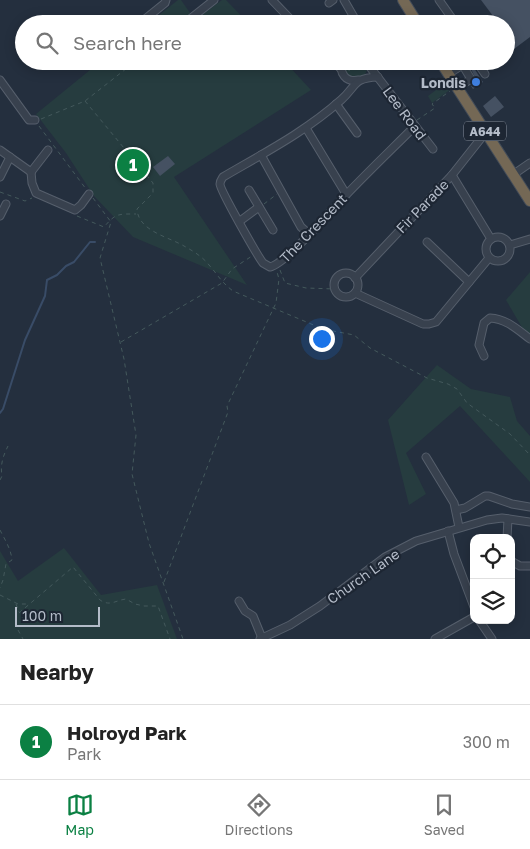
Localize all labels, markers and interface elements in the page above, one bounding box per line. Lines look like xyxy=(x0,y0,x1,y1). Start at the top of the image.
search box xyxy=(15,15,515,70)
icon: search xyxy=(33,29,61,57)
text: Search here xyxy=(73,31,182,54)
place label: Londis xyxy=(421,74,466,91)
marker: Londis xyxy=(470,76,482,88)
street label: Lee Road xyxy=(380,83,430,143)
road number: A644 xyxy=(464,122,506,140)
pin: 1 xyxy=(117,146,149,184)
street label: Fir Parade xyxy=(392,176,452,236)
street label: The Crescent xyxy=(276,190,350,266)
your location xyxy=(309,326,335,352)
map controls xyxy=(470,534,515,624)
button: locate xyxy=(470,534,515,579)
street label: Church Lane xyxy=(324,545,402,607)
button: layers xyxy=(470,579,515,624)
scale bar xyxy=(15,604,100,627)
text: 100 m xyxy=(22,607,62,624)
text: Nearby xyxy=(20,659,94,685)
text: Holroyd Park xyxy=(67,721,187,744)
text: 1 xyxy=(32,732,40,752)
text: 300 m xyxy=(463,732,510,752)
text: Park xyxy=(67,744,102,764)
tab: Map xyxy=(65,791,94,838)
tab: Directions xyxy=(225,791,293,838)
tab: Saved xyxy=(424,791,465,838)

